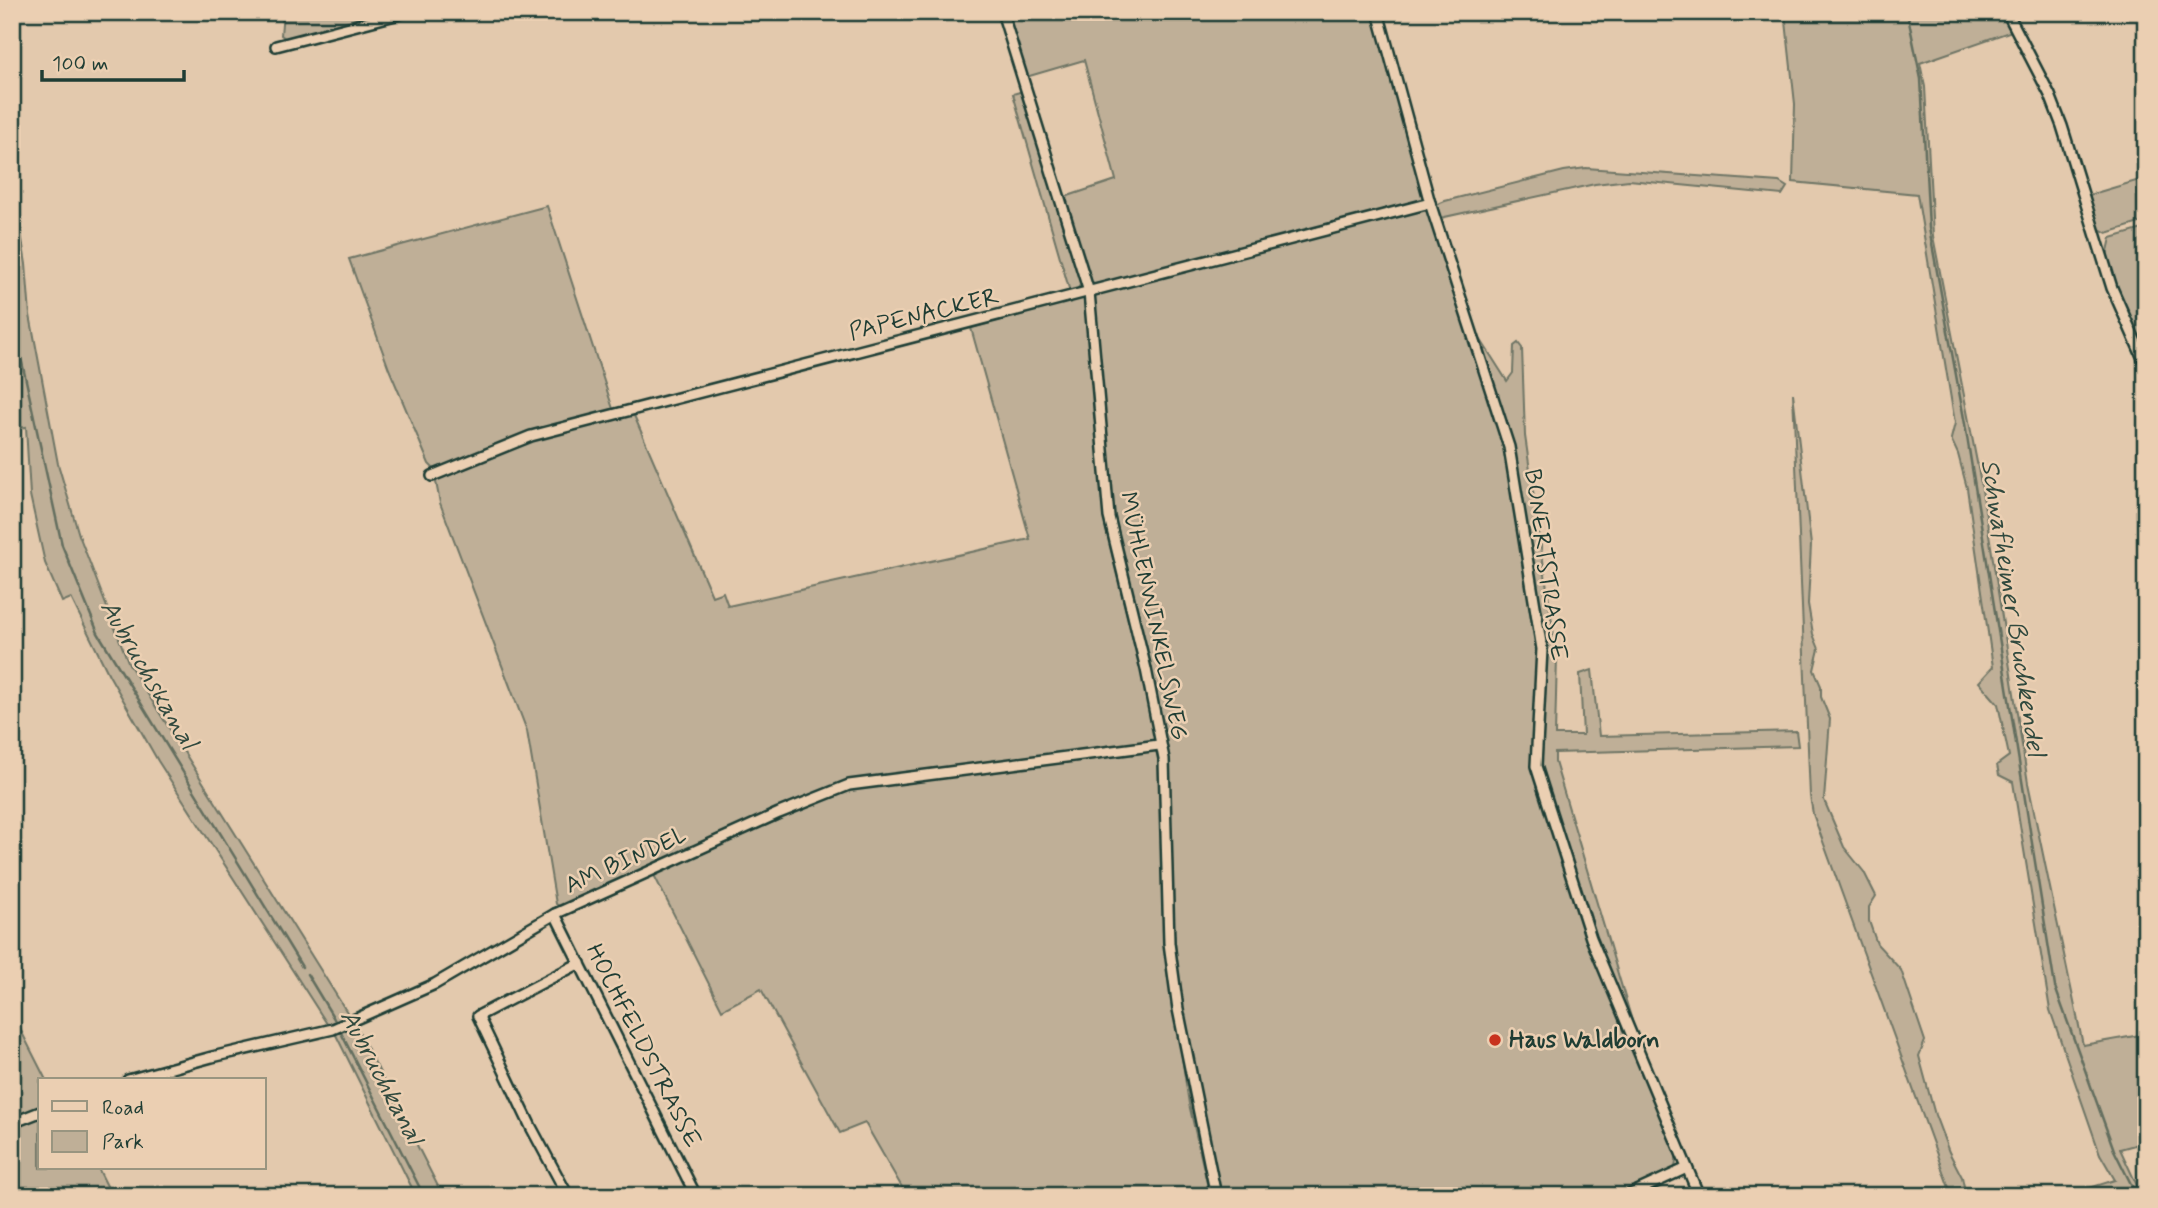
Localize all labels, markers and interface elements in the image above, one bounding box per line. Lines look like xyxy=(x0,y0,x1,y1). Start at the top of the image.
scale bar xyxy=(42,38,184,82)
text: 100 m xyxy=(52,50,108,78)
street label: PAPENACKER xyxy=(846,281,1003,349)
water label: Schwafheimer Bruchkendel xyxy=(1972,457,2053,761)
street label: BONERTSTRASSE xyxy=(1516,467,1574,663)
street label: MÜHLENWINKELSWEG xyxy=(1111,489,1195,743)
water label: Aubruchskanal xyxy=(91,594,205,757)
street label: AM BINDEL xyxy=(560,820,692,902)
street label: HOCHFELDSTRASSE xyxy=(578,939,708,1153)
water label: Aubruchkanal xyxy=(331,1004,433,1154)
place label: Haus Waldborn xyxy=(1509,1025,1660,1056)
marker: Haus Waldborn xyxy=(1487,1032,1503,1048)
legend xyxy=(38,1078,266,1170)
text: Road xyxy=(102,1094,144,1122)
text: Park xyxy=(102,1128,144,1156)

